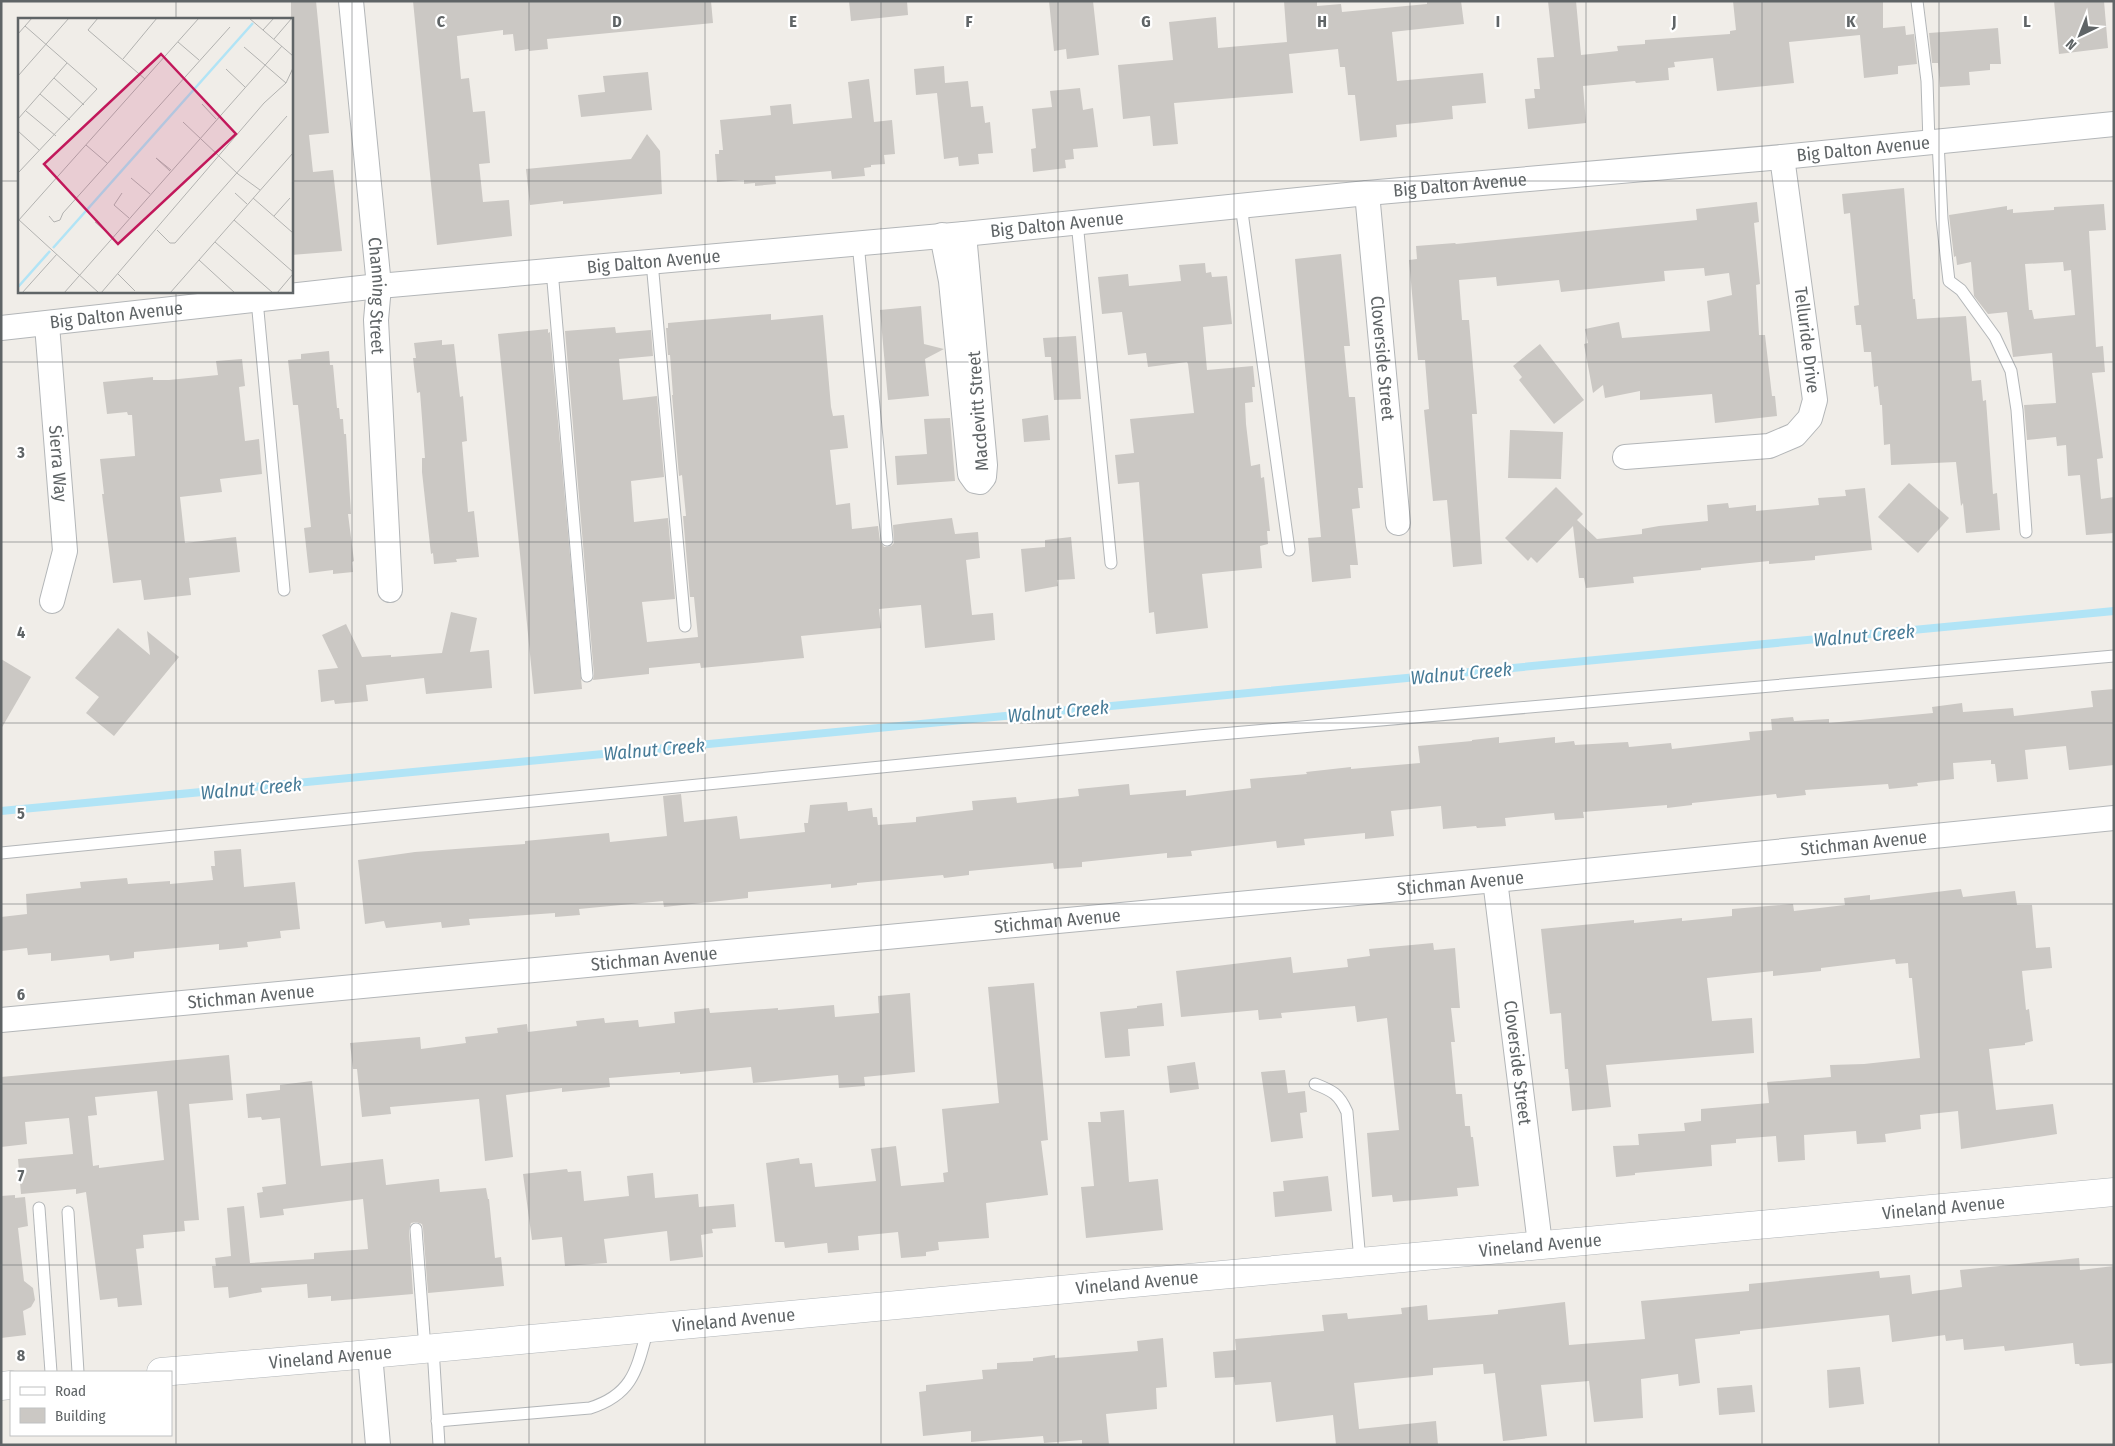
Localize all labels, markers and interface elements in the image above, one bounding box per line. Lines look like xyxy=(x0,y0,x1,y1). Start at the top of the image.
north arrow xyxy=(2055,10,2105,60)
text: C xyxy=(437,12,446,31)
text: D xyxy=(612,12,622,31)
text: E xyxy=(789,12,797,31)
text: F xyxy=(965,12,973,31)
text: G xyxy=(1141,12,1151,31)
text: H xyxy=(1317,12,1327,31)
text: I xyxy=(1496,12,1500,31)
text: J xyxy=(1671,12,1676,31)
text: K xyxy=(1846,12,1856,31)
text: L xyxy=(2023,12,2031,31)
inset map xyxy=(18,18,292,292)
text: N xyxy=(2063,35,2080,53)
street label: Big Dalton Avenue xyxy=(1796,131,1931,166)
street label: Big Dalton Avenue xyxy=(1392,168,1528,202)
street label: Big Dalton Avenue xyxy=(989,207,1125,242)
street label: Channing Street xyxy=(363,236,390,355)
street label: Big Dalton Avenue xyxy=(586,245,721,278)
street label: Telluride Drive xyxy=(1790,286,1824,394)
street label: Cloverside Street xyxy=(1366,295,1399,422)
street label: Big Dalton Avenue xyxy=(49,297,184,334)
street label: Macdevitt Street xyxy=(963,350,993,472)
street label: Sierra Way xyxy=(44,424,72,503)
text: 3 xyxy=(16,443,25,462)
water label: Walnut Creek xyxy=(1812,620,1916,651)
text: 4 xyxy=(17,623,25,642)
water label: Walnut Creek xyxy=(1409,658,1513,689)
water label: Walnut Creek xyxy=(1006,696,1110,727)
water label: Walnut Creek xyxy=(602,734,706,765)
water label: Walnut Creek xyxy=(199,773,303,804)
text: 5 xyxy=(17,804,25,823)
street label: Stichman Avenue xyxy=(1799,826,1928,860)
street label: Stichman Avenue xyxy=(1396,866,1525,900)
street label: Stichman Avenue xyxy=(993,904,1122,938)
street label: Stichman Avenue xyxy=(590,942,719,976)
street label: Stichman Avenue xyxy=(187,980,315,1013)
text: 6 xyxy=(17,985,25,1004)
street label: Cloverside Street xyxy=(1499,999,1536,1126)
text: 7 xyxy=(18,1166,25,1185)
street label: Vineland Avenue xyxy=(1881,1191,2006,1224)
street label: Vineland Avenue xyxy=(1478,1229,1603,1262)
street label: Vineland Avenue xyxy=(1075,1266,1199,1299)
street label: Vineland Avenue xyxy=(671,1304,796,1337)
street label: Vineland Avenue xyxy=(268,1341,393,1374)
text: 8 xyxy=(17,1346,26,1365)
legend xyxy=(10,1371,172,1436)
text: Road xyxy=(55,1382,86,1400)
text: Building xyxy=(55,1407,106,1425)

